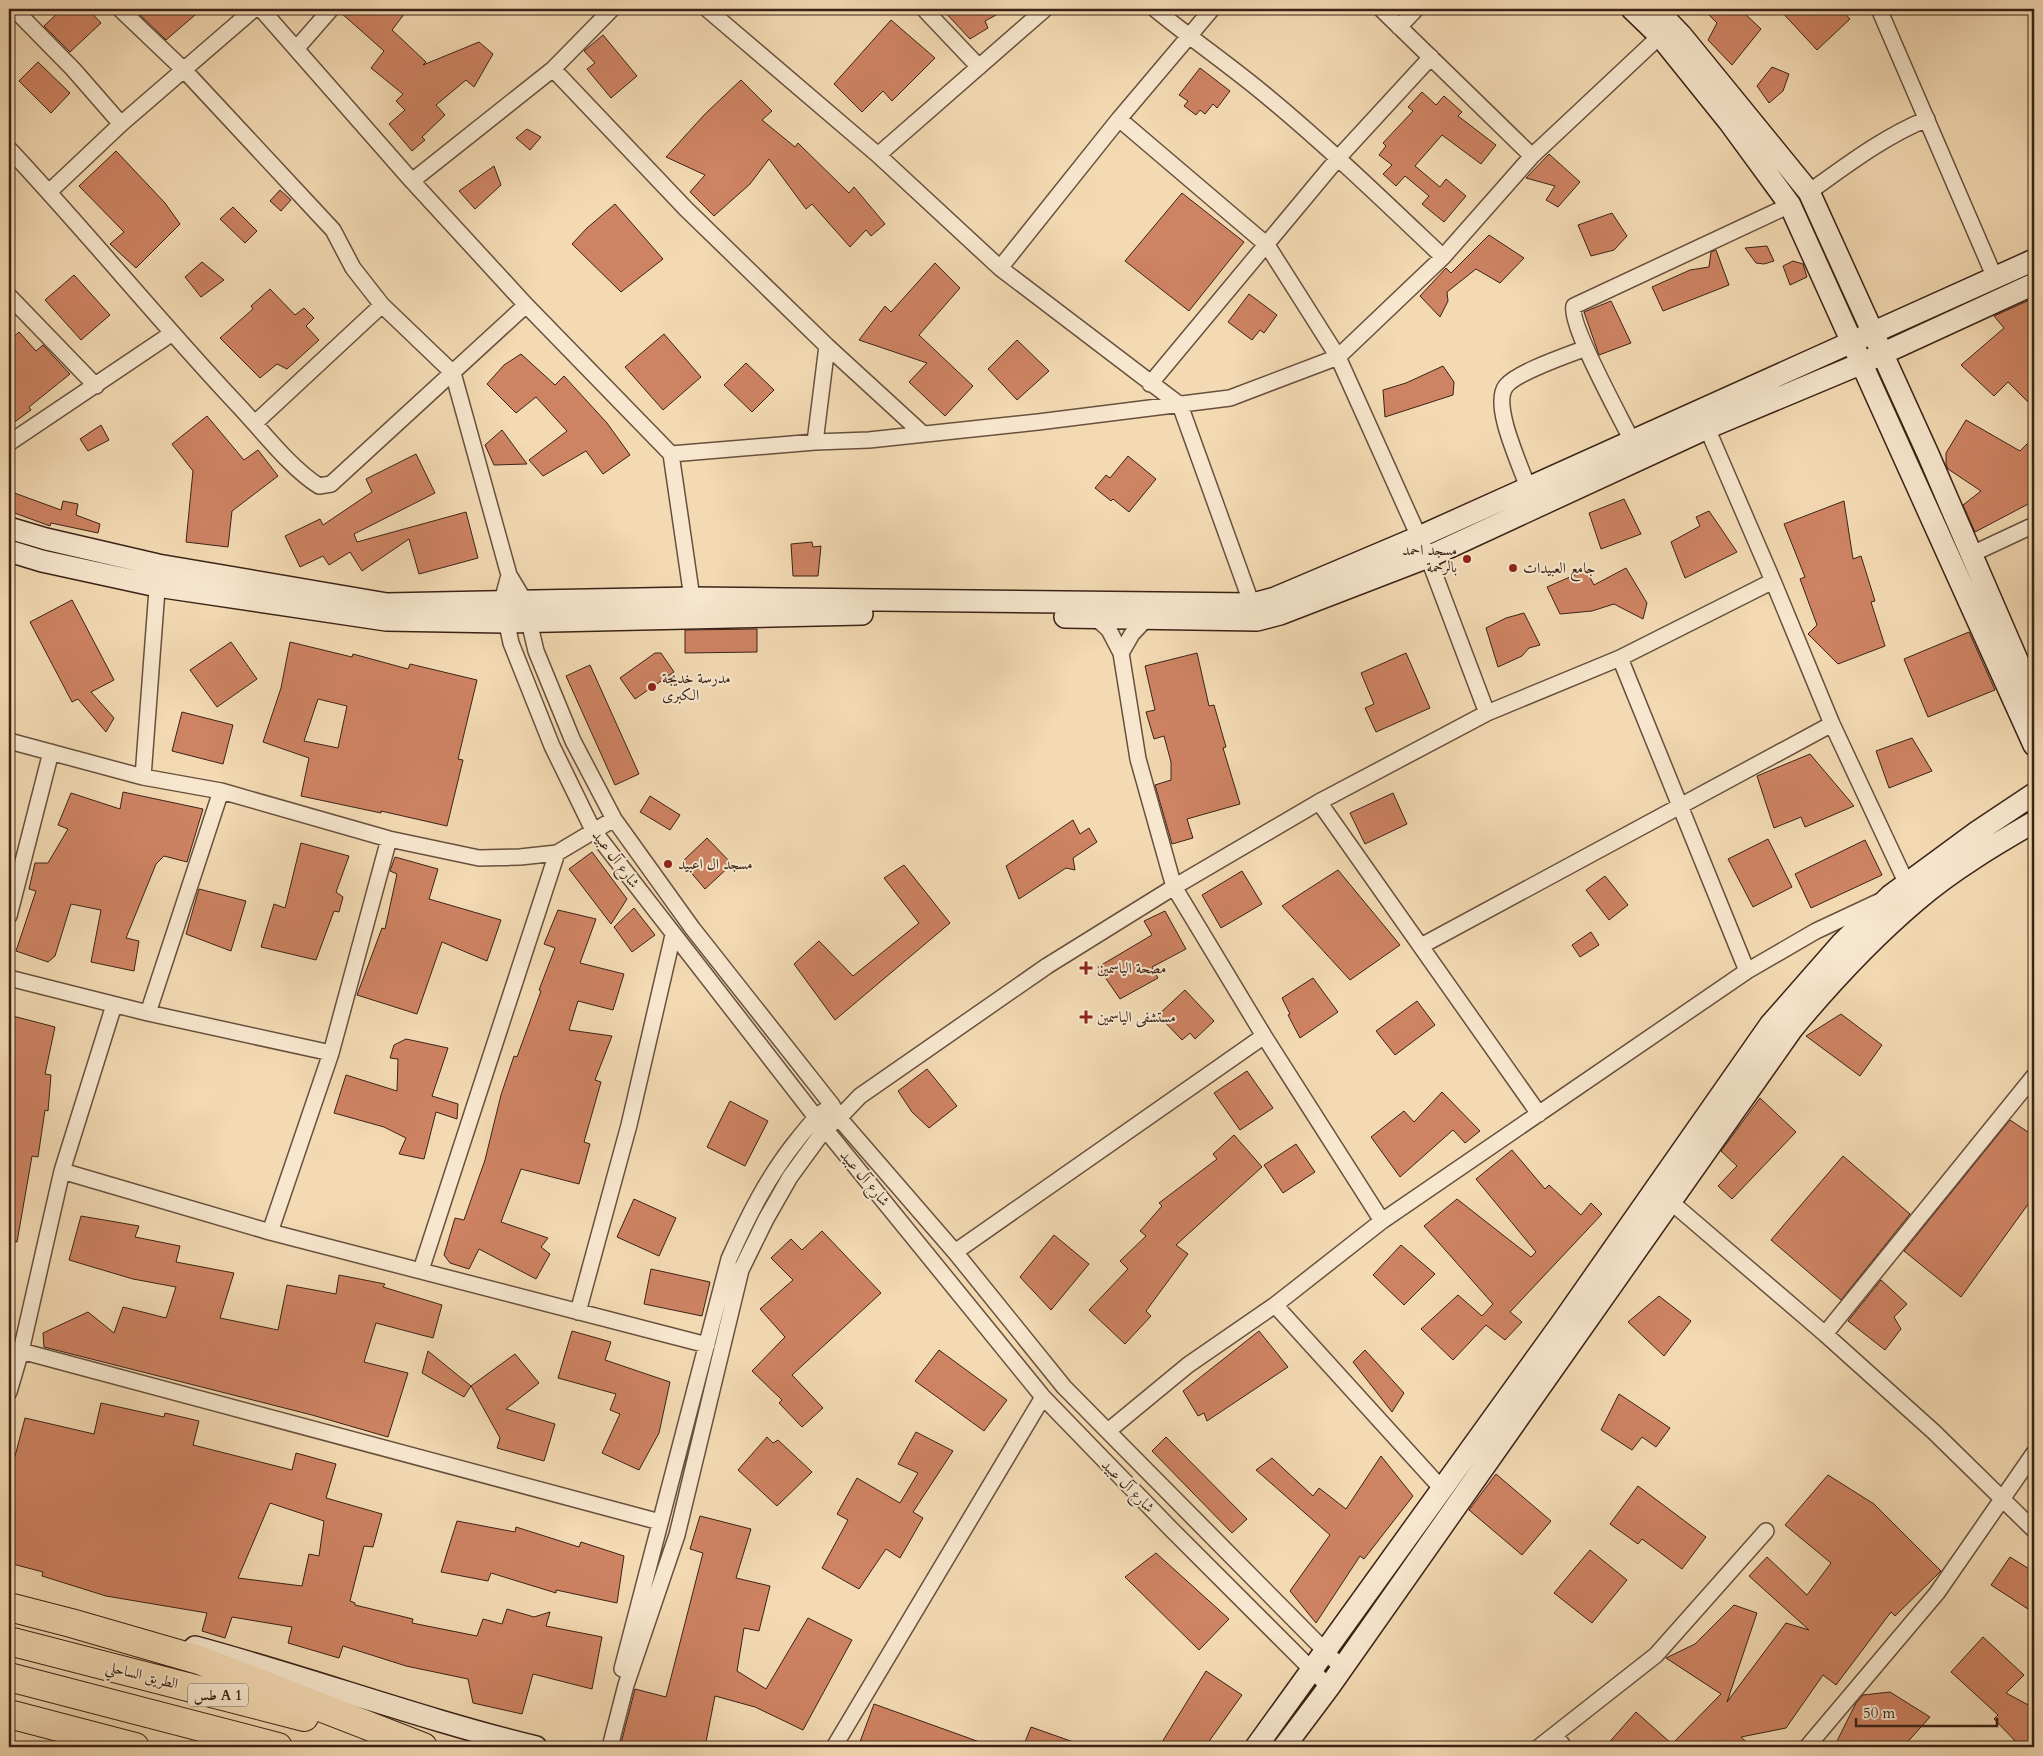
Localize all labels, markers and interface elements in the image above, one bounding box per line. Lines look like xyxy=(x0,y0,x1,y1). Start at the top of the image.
place label: مسجد احمد بالرحمة xyxy=(1402,540,1457,577)
marker: مسجد احمد بالرحمة xyxy=(1461,553,1473,565)
place label: جامع العبيدات xyxy=(1523,558,1596,582)
marker: جامع العبيدات xyxy=(1507,562,1519,574)
place label: مدرسة خديجة الكبرى xyxy=(662,668,731,705)
marker: مدرسة خديجة الكبرى xyxy=(646,681,658,693)
street label: شارع آل عبيد xyxy=(585,826,644,894)
place label: مسجد ال اعبيد xyxy=(678,854,753,874)
marker: مسجد ال اعبيد xyxy=(662,858,674,870)
place label: مصحة الياسمين xyxy=(1097,958,1166,978)
marker: مصحة الياسمين xyxy=(1079,961,1093,975)
place label: مستشفى الياسمين xyxy=(1097,1007,1176,1028)
marker: مستشفى الياسمين xyxy=(1079,1010,1093,1024)
street label: شارع آل عبيد xyxy=(833,1146,894,1212)
street label: شارع آل عبيد xyxy=(1095,1455,1159,1519)
street label: الطريق الساحلي xyxy=(103,1656,180,1698)
road number: طس A 1 xyxy=(188,1684,248,1706)
scale bar xyxy=(1856,1696,1997,1728)
text: 50 m xyxy=(1863,1703,1895,1723)

